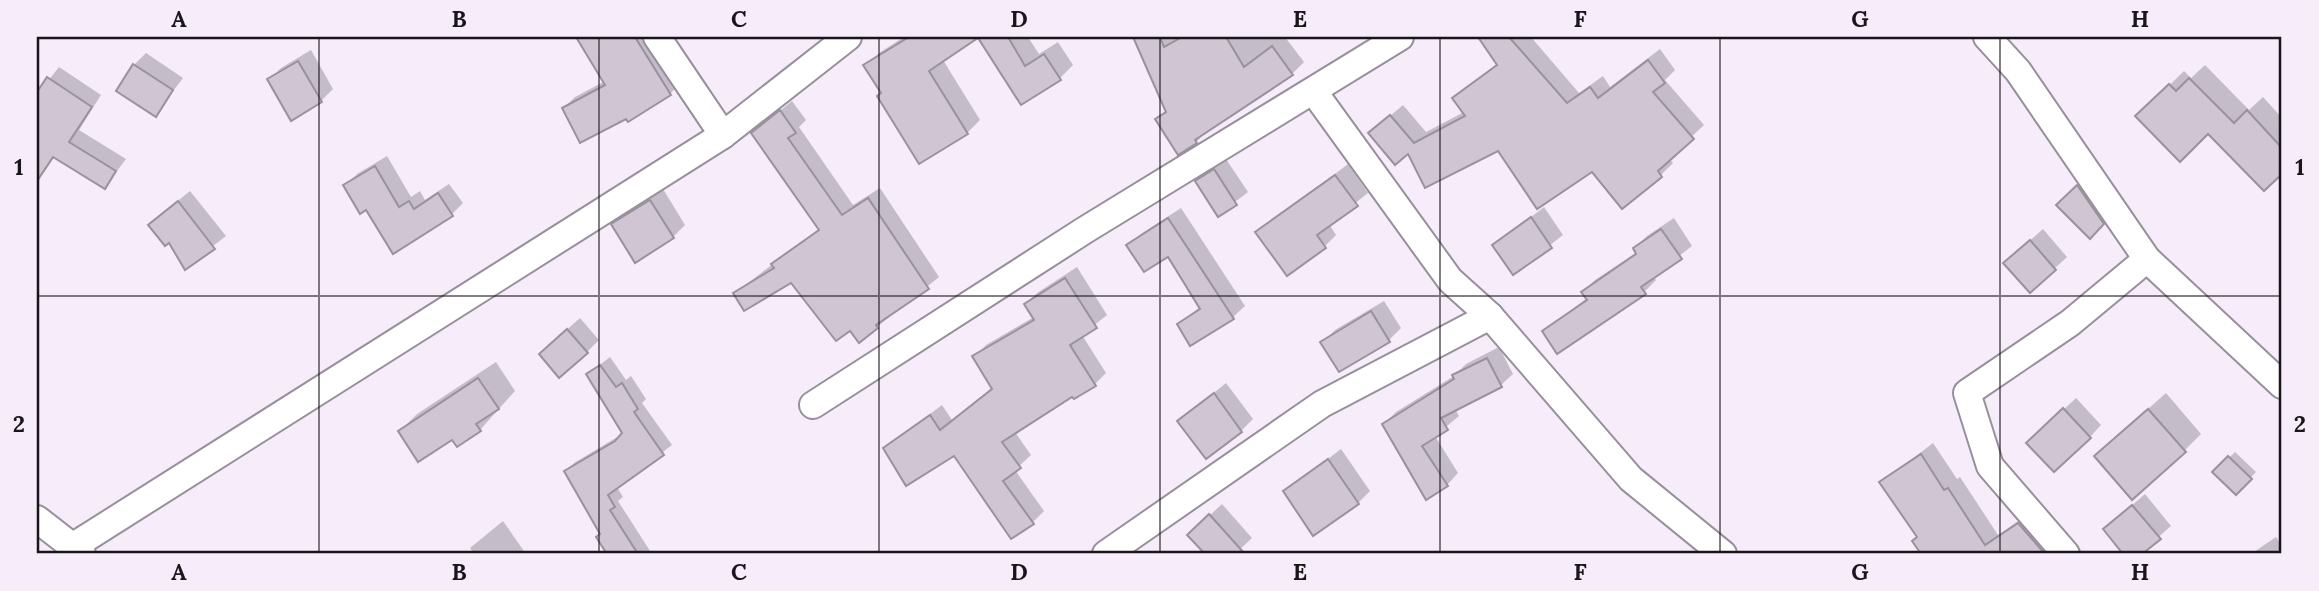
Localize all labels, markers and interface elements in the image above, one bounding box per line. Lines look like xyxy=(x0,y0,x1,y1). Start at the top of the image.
text: A xyxy=(171,4,187,33)
text: B xyxy=(451,4,467,33)
text: C xyxy=(731,4,747,33)
text: D xyxy=(1010,4,1028,33)
text: E xyxy=(1293,4,1307,33)
text: F xyxy=(1573,4,1587,33)
text: G xyxy=(1851,4,1869,33)
text: H xyxy=(2131,4,2149,33)
text: 1 xyxy=(14,152,24,181)
text: 1 xyxy=(2295,152,2305,181)
text: 2 xyxy=(13,409,25,438)
text: 2 xyxy=(2294,409,2306,438)
text: A xyxy=(171,557,187,586)
text: B xyxy=(451,557,467,586)
text: C xyxy=(731,557,747,586)
text: D xyxy=(1010,557,1028,586)
text: E xyxy=(1293,557,1307,586)
text: F xyxy=(1573,557,1587,586)
text: G xyxy=(1851,557,1869,586)
text: H xyxy=(2131,557,2149,586)

